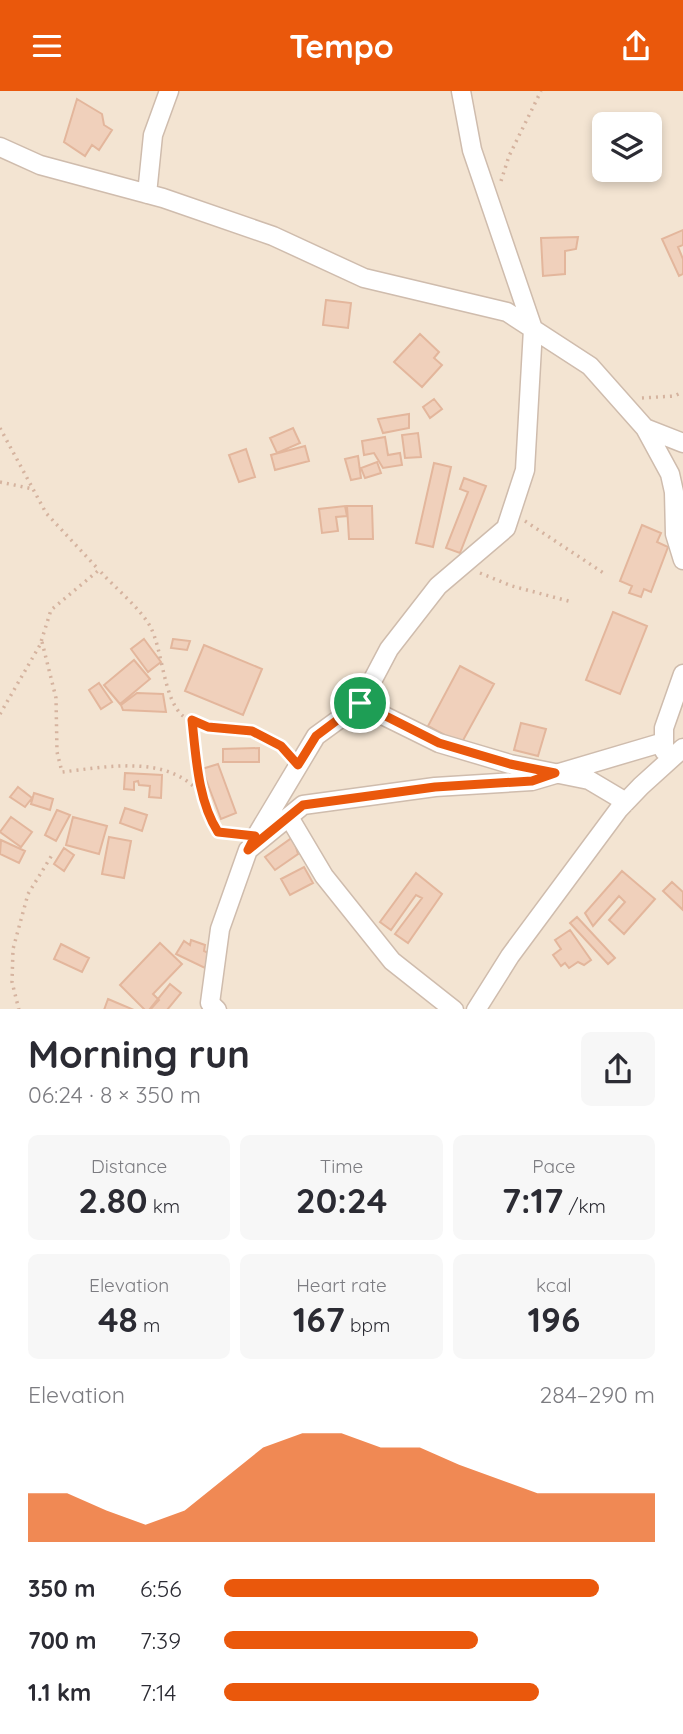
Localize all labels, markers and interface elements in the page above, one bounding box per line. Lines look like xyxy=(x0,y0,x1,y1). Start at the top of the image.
text: Tempo xyxy=(289,26,394,66)
icon: menu xyxy=(28,27,66,65)
icon: share xyxy=(617,27,655,65)
map controls xyxy=(592,112,662,182)
button: layers xyxy=(592,112,662,182)
pin xyxy=(330,673,390,733)
icon: arrive xyxy=(341,684,379,722)
text: Morning run xyxy=(28,1030,250,1078)
button: share xyxy=(581,1032,655,1106)
text: 06:24 · 8 × 350 m xyxy=(28,1080,201,1109)
text: Distance xyxy=(91,1154,167,1178)
text: Time xyxy=(320,1154,363,1178)
text: Pace xyxy=(532,1154,575,1178)
text: 2.80 xyxy=(78,1178,147,1222)
text: 20:24 xyxy=(296,1178,387,1222)
text: 7:17 xyxy=(502,1178,563,1222)
text: km xyxy=(147,1194,180,1218)
text: /km xyxy=(563,1194,606,1218)
text: Elevation xyxy=(89,1273,169,1297)
text: Heart rate xyxy=(296,1273,387,1297)
text: kcal xyxy=(536,1273,572,1297)
text: 48 xyxy=(98,1297,138,1341)
text: 167 xyxy=(293,1297,345,1341)
text: 196 xyxy=(527,1297,580,1341)
text: m xyxy=(138,1313,160,1337)
text: bpm xyxy=(345,1313,390,1337)
text: Elevation xyxy=(28,1380,125,1409)
text: 284–290 m xyxy=(539,1380,655,1409)
text: 350 m xyxy=(28,1574,95,1603)
text: 6:56 xyxy=(140,1574,182,1603)
text: 700 m xyxy=(28,1626,97,1655)
text: 7:39 xyxy=(140,1626,181,1655)
text: 1.1 km xyxy=(28,1678,91,1707)
text: 7:14 xyxy=(140,1678,176,1707)

